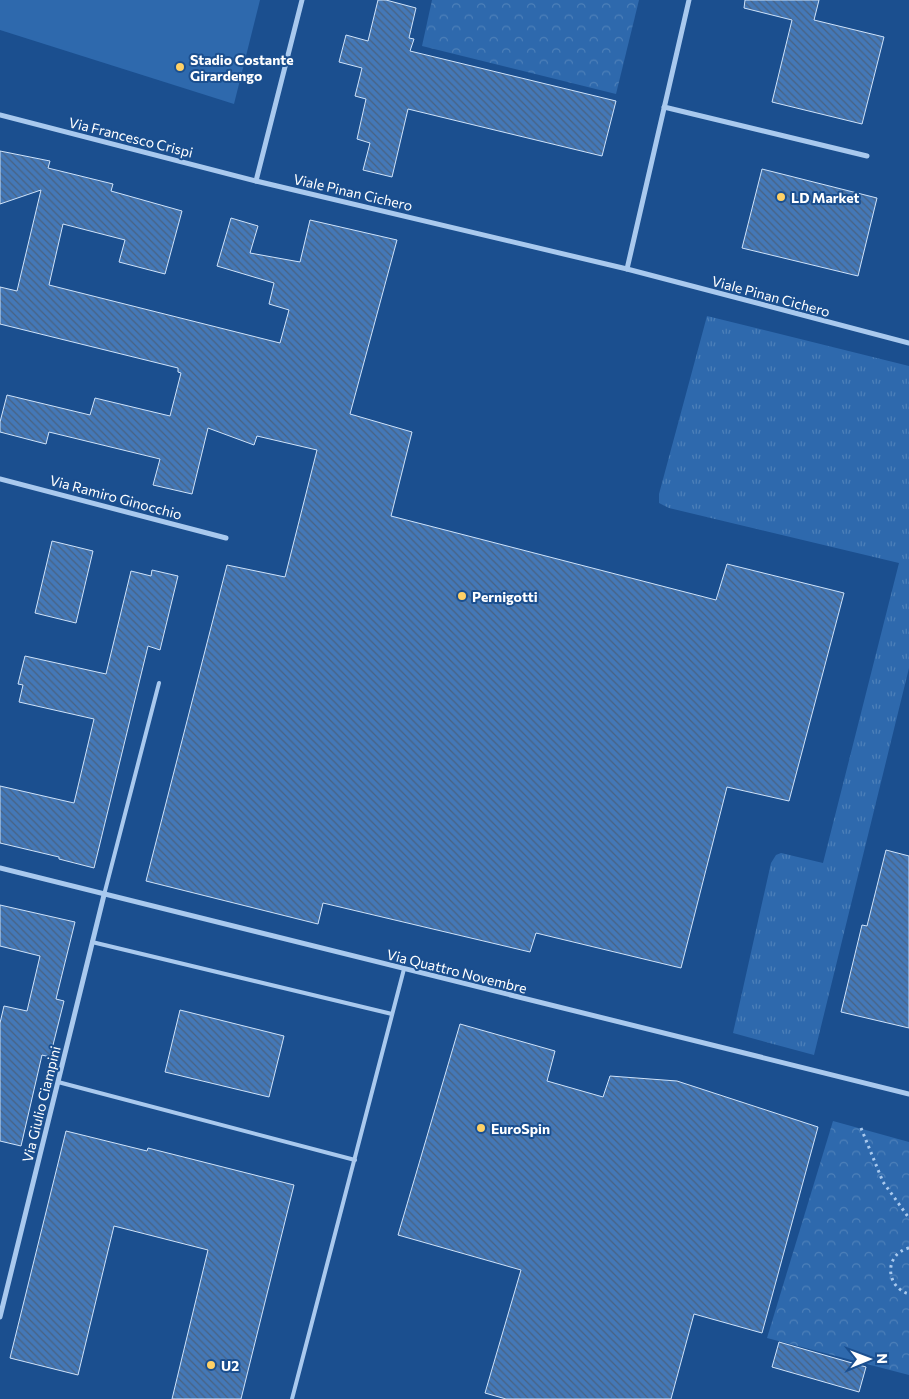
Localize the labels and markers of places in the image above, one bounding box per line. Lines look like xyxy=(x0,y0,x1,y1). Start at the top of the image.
place label: Stadio Costante Girardengo xyxy=(190,51,294,84)
marker: Stadio Costante Girardengo xyxy=(174,61,186,73)
place label: LD Market xyxy=(791,189,860,206)
marker: LD Market xyxy=(775,191,787,203)
place label: Pernigotti xyxy=(472,588,538,605)
marker: Pernigotti xyxy=(456,590,468,602)
place label: EuroSpin xyxy=(491,1120,550,1137)
marker: EuroSpin xyxy=(475,1122,487,1134)
place label: U2 xyxy=(221,1357,239,1374)
marker: U2 xyxy=(205,1359,217,1371)

